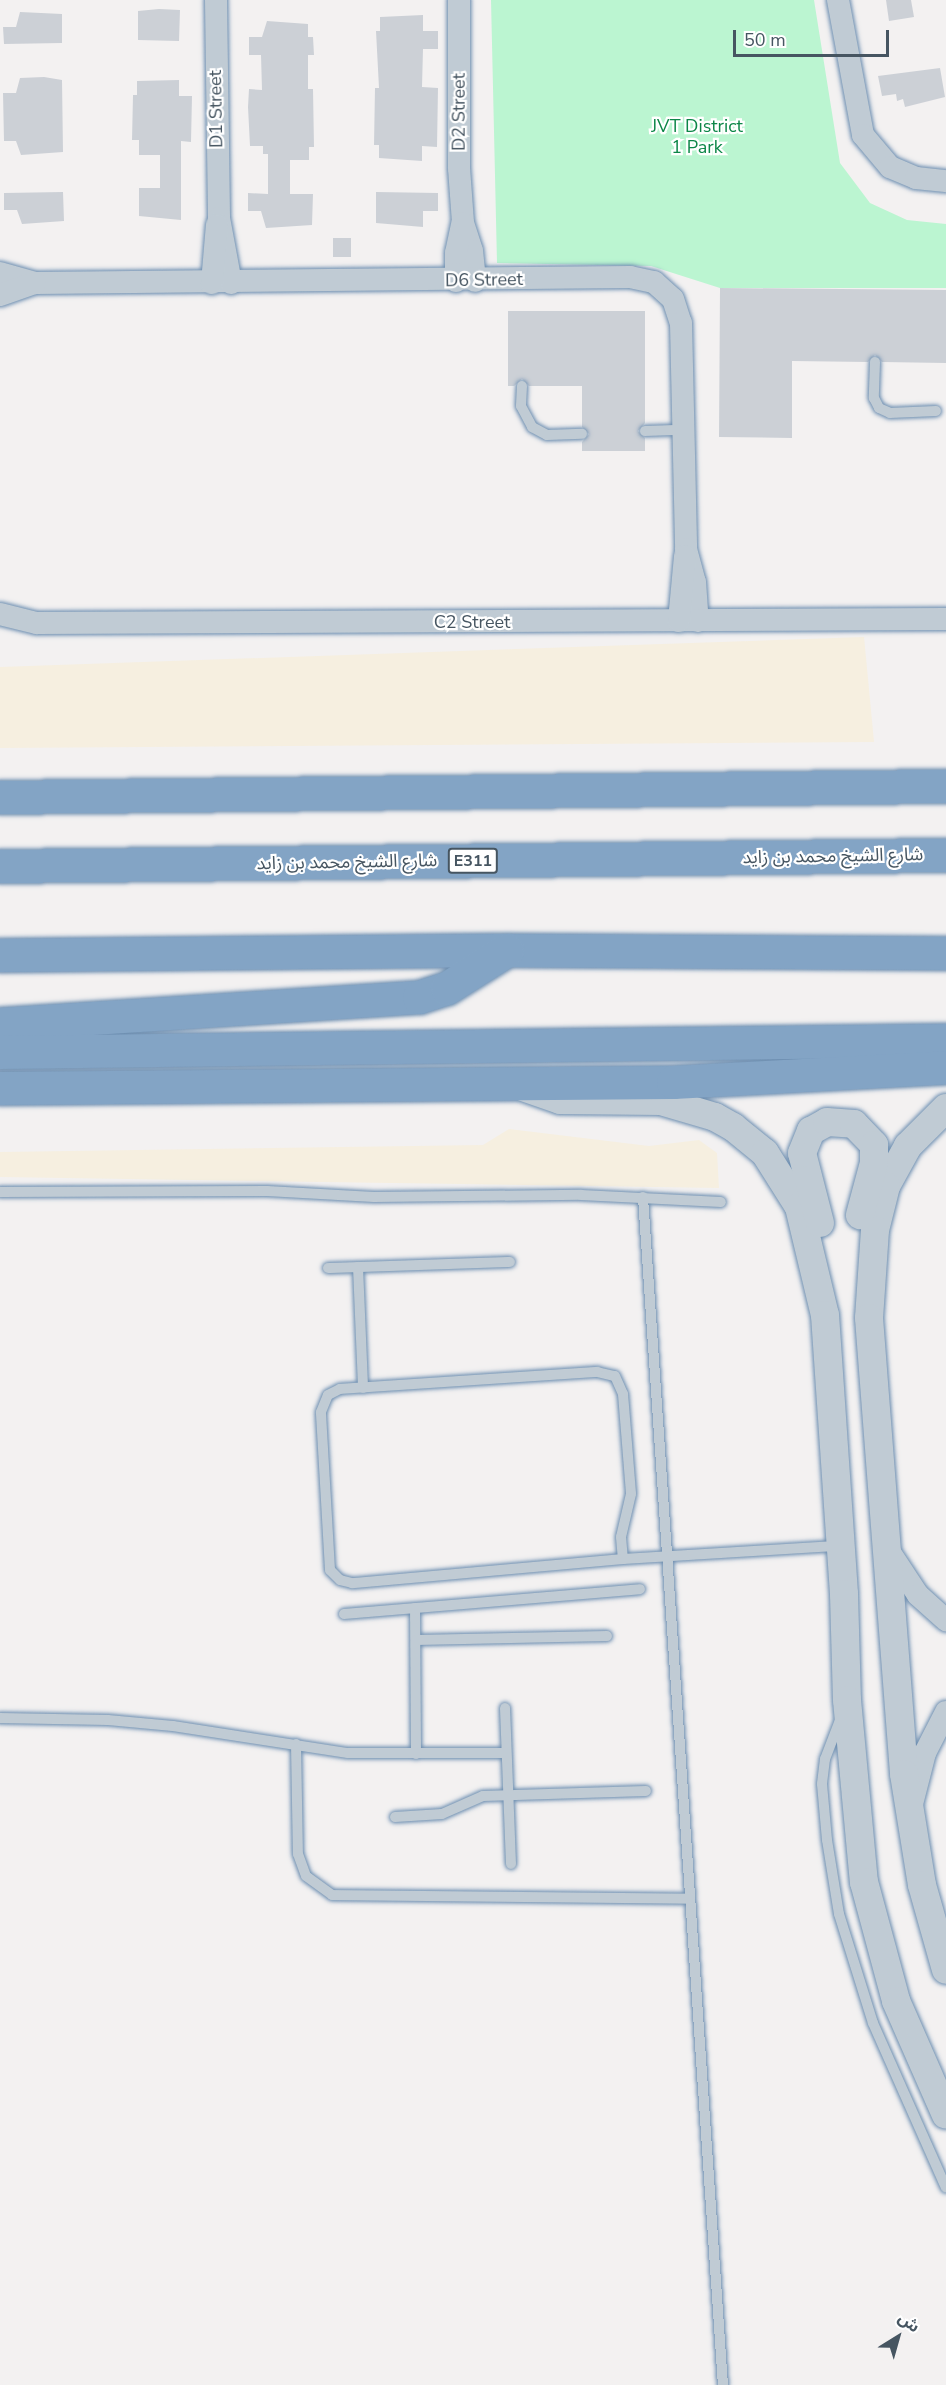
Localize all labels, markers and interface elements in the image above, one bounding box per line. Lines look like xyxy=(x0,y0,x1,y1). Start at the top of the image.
scale bar xyxy=(736,18,892,56)
text: 50 m xyxy=(744,28,786,52)
street label: D1 Street xyxy=(205,70,227,148)
street label: D2 Street xyxy=(448,73,470,151)
park label: JVT District 1 Park xyxy=(651,116,743,158)
street label: D6 Street xyxy=(445,269,523,291)
street label: C2 Street xyxy=(434,611,510,633)
street label: شارع الشيخ محمد بن زايد xyxy=(743,844,923,868)
road number: E311 xyxy=(448,848,498,874)
street label: شارع الشيخ محمد بن زايد xyxy=(257,850,437,874)
north arrow xyxy=(868,2307,928,2367)
text: ش xyxy=(893,2307,924,2338)

